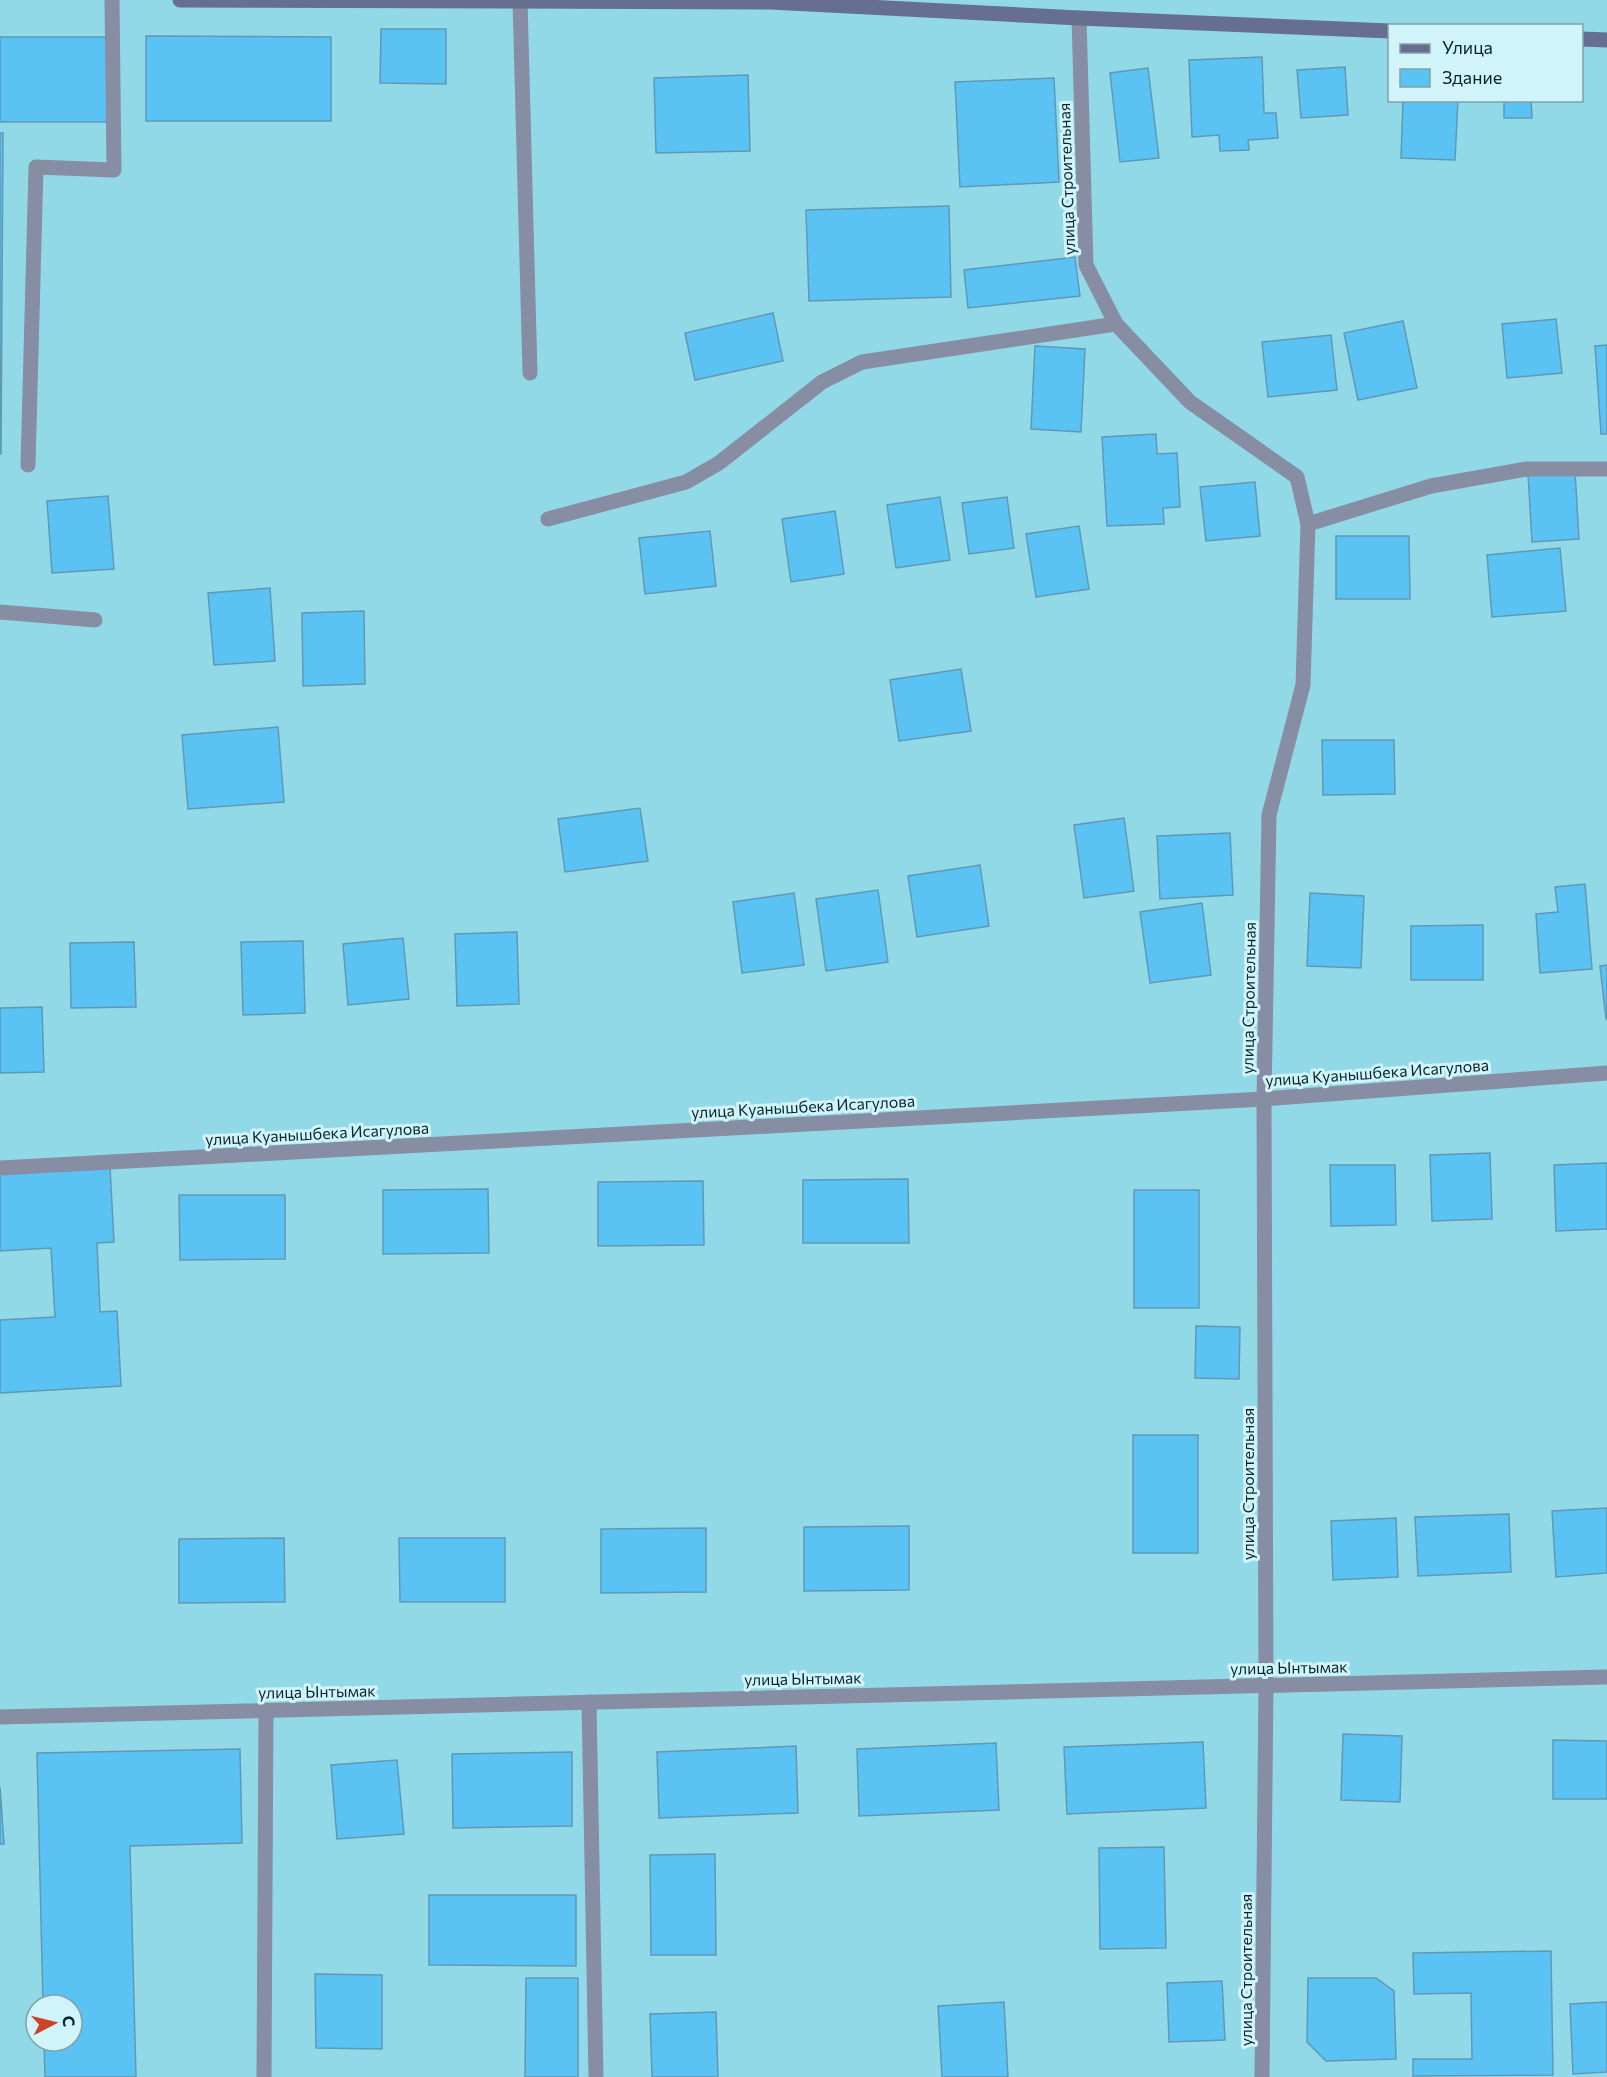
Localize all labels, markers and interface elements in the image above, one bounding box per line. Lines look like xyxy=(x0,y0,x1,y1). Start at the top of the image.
legend xyxy=(1388,24,1583,102)
text: Улица xyxy=(1442,36,1493,58)
text: Здание xyxy=(1442,66,1502,88)
street label: улица Строительная xyxy=(1054,103,1078,255)
street label: улица Строительная xyxy=(1237,922,1259,1074)
street label: улица Куанышбека Исагулова xyxy=(1265,1055,1489,1089)
street label: улица Куанышбека Исагулова xyxy=(691,1091,915,1121)
street label: улица Куанышбека Исагулова xyxy=(205,1118,429,1148)
street label: улица Строительная xyxy=(1238,1408,1257,1560)
street label: улица Ынтымак xyxy=(1230,1656,1348,1678)
street label: улица Ынтымак xyxy=(744,1667,862,1689)
street label: улица Ынтымак xyxy=(258,1680,376,1702)
street label: улица Строительная xyxy=(1236,1894,1255,2046)
north arrow xyxy=(24,1993,84,2053)
text: С xyxy=(59,2015,79,2028)

